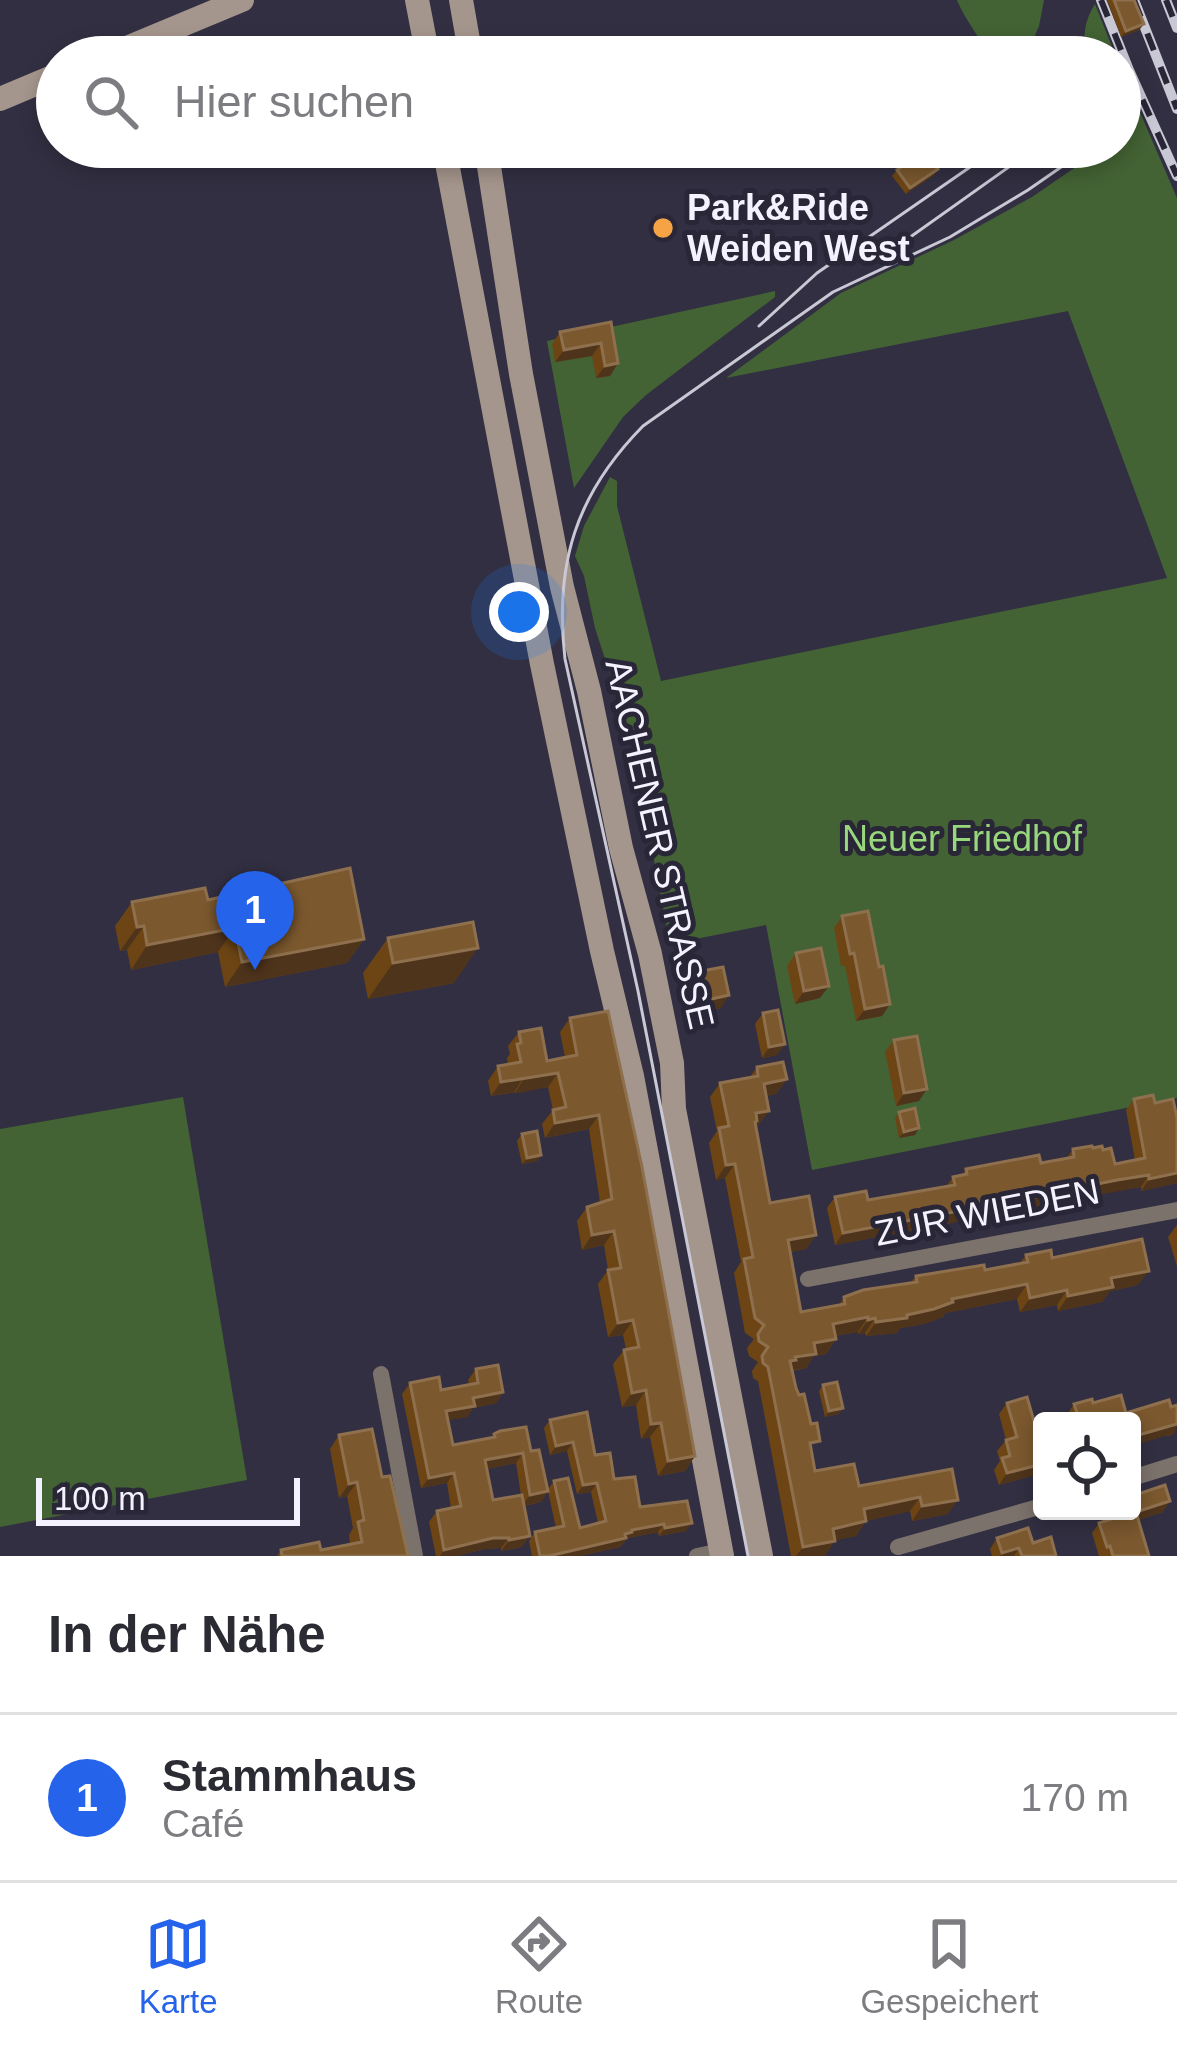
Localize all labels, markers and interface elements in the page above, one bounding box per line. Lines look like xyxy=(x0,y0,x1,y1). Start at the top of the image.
search box xyxy=(36,36,1141,168)
icon: search xyxy=(78,69,144,135)
text: Hier suchen xyxy=(174,76,414,127)
place label: Park&Ride Weiden West xyxy=(687,187,910,269)
marker: Park&Ride Weiden West xyxy=(650,215,676,241)
your location xyxy=(489,582,549,642)
street label: AACHENER STRASSE xyxy=(597,655,723,1033)
park label: Neuer Friedhof xyxy=(842,818,1083,859)
pin: 1 xyxy=(216,871,294,970)
street label: ZUR WIEDEN xyxy=(871,1170,1103,1254)
map controls xyxy=(1033,1412,1141,1520)
button: locate xyxy=(1033,1412,1141,1520)
scale bar xyxy=(36,1472,300,1525)
text: 100 m xyxy=(54,1480,146,1517)
text: In der Nähe xyxy=(48,1606,326,1663)
text: Stammhaus xyxy=(162,1750,417,1801)
text: 1 xyxy=(76,1776,98,1819)
text: 170 m xyxy=(1021,1776,1129,1819)
text: Café xyxy=(162,1802,244,1845)
tab: Karte xyxy=(139,1911,218,2021)
tab: Route xyxy=(495,1911,583,2021)
tab: Gespeichert xyxy=(860,1911,1038,2021)

